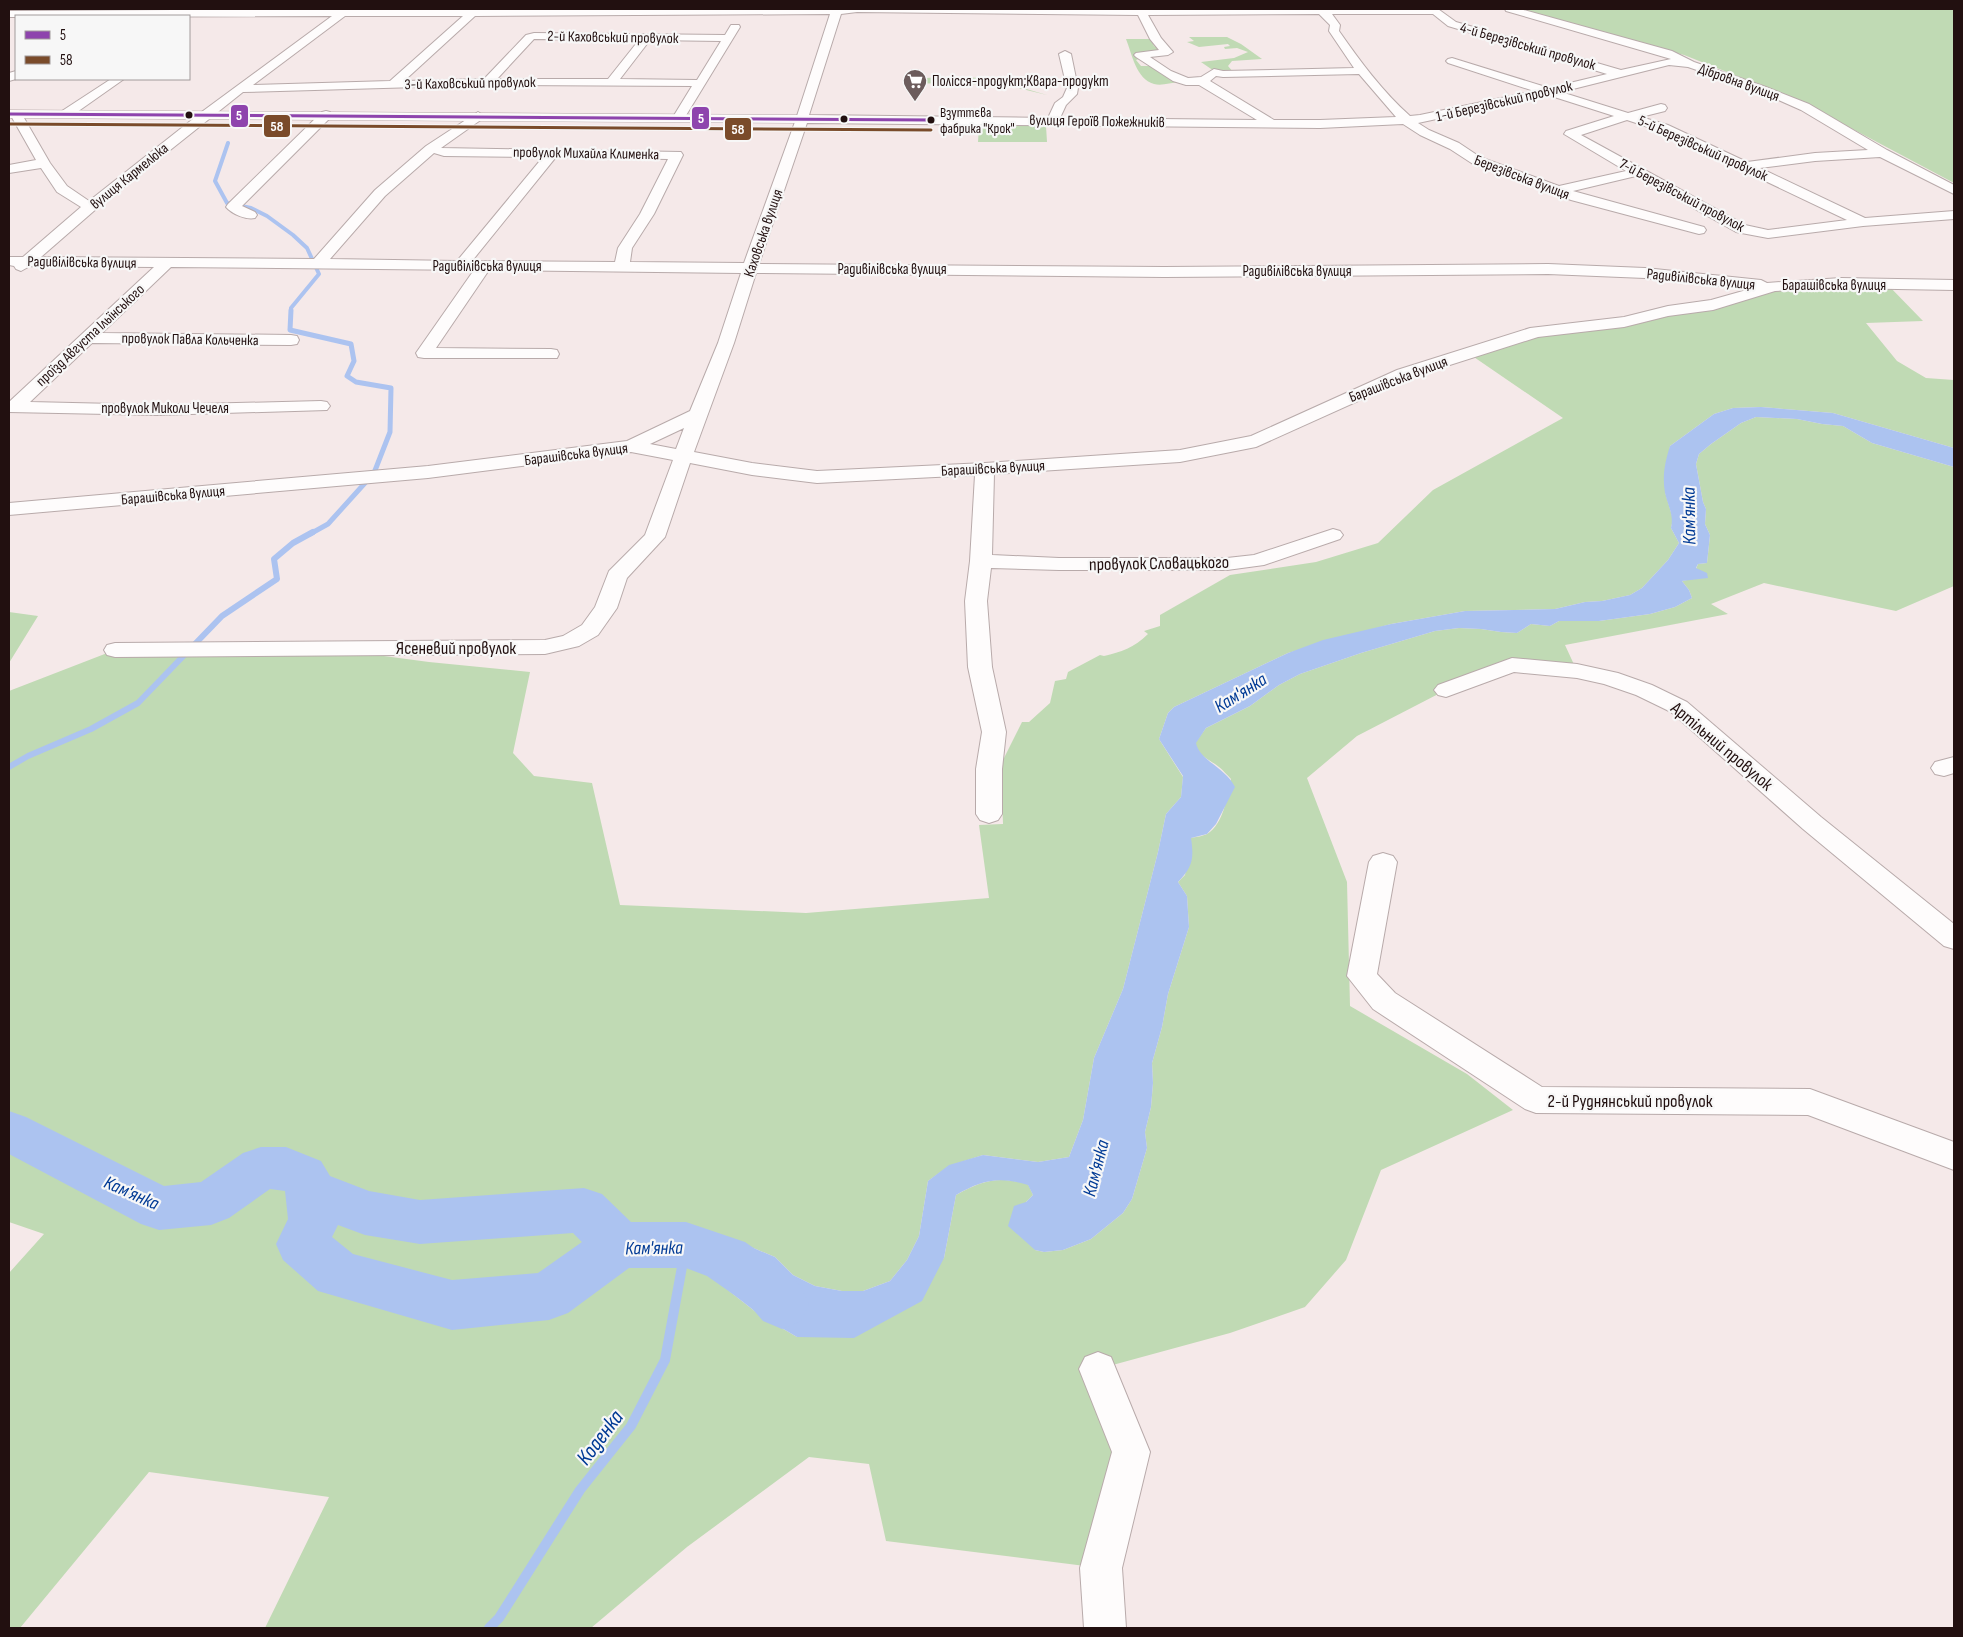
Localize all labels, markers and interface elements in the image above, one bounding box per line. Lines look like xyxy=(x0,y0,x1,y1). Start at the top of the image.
legend xyxy=(15,15,190,80)
street label: 4-й Березівський провулок xyxy=(1458,18,1598,75)
text: 5 xyxy=(60,26,66,45)
street label: 2-й Каховський провулок xyxy=(547,27,679,48)
text: 58 xyxy=(60,51,73,70)
street label: Дібровна вулиця xyxy=(1696,59,1782,106)
supermarket icon: Полісся-продукт;Квара-продукт xyxy=(902,68,928,102)
place label: Полісся-продукт;Квара-продукт xyxy=(932,72,1109,91)
street label: 3-й Каховський провулок xyxy=(404,73,536,94)
street label: 1-й Березівський провулок xyxy=(1434,76,1574,126)
line badge: 5 xyxy=(230,104,249,128)
place label: Взуттєва фабрика "Крок" xyxy=(940,104,1015,137)
line badge: 5 xyxy=(691,106,710,130)
text: 5 xyxy=(236,107,242,124)
unlabelled marker xyxy=(184,110,194,120)
text: 5 xyxy=(698,110,704,127)
street label: вулиця Героїв Пожежників xyxy=(1029,111,1165,132)
street label: 5-й Березівський провулок xyxy=(1635,111,1771,186)
line badge: 58 xyxy=(263,114,291,138)
unlabelled marker xyxy=(839,114,849,124)
marker: Взуттєва фабрика "Крок" xyxy=(926,115,936,125)
line badge: 58 xyxy=(724,117,752,141)
text: 58 xyxy=(271,118,284,135)
text: 58 xyxy=(732,121,745,138)
street label: вулиця Кармелюка xyxy=(86,139,172,214)
street label: провулок Михайла Клименка xyxy=(513,143,659,164)
street label: Березівська вулиця xyxy=(1471,151,1572,204)
street label: 7-й Березівський провулок xyxy=(1616,154,1748,237)
street label: Каховська вулиця xyxy=(740,187,787,280)
street label: Радивілівська вулиця xyxy=(27,252,137,273)
street label: Радивілівська вулиця xyxy=(432,257,542,276)
street label: Радивілівська вулиця xyxy=(837,260,947,279)
street label: Радивілівська вулиця xyxy=(1242,262,1352,281)
street label: Радивілівська вулиця xyxy=(1646,264,1756,295)
street label: Барашівська вулиця xyxy=(1782,276,1886,295)
street label: проїзд Августа Ільїнського xyxy=(32,280,149,391)
street label: провулок Павла Кольченка xyxy=(121,329,259,350)
street label: Барашівська вулиця xyxy=(1346,352,1450,407)
street label: провулок Миколи Чечеля xyxy=(101,399,229,418)
street label: Барашівська вулиця xyxy=(523,439,629,470)
street label: Барашівська вулиця xyxy=(941,456,1046,481)
street label: Барашівська вулиця xyxy=(120,481,226,509)
water label: Кам'янка xyxy=(1677,487,1702,545)
street label: провулок Словацького xyxy=(1089,552,1229,575)
street label: Ясеневий провулок xyxy=(396,638,516,659)
water label: Кам'янка xyxy=(1210,668,1272,718)
street label: Артільний провулок xyxy=(1666,697,1777,795)
street label: 2-й Руднянський провулок xyxy=(1547,1091,1713,1112)
water label: Кам'янка xyxy=(1078,1137,1115,1199)
water label: Кам'янка xyxy=(100,1171,163,1216)
water label: Кам'янка xyxy=(625,1236,683,1261)
water label: Коденка xyxy=(571,1405,630,1471)

